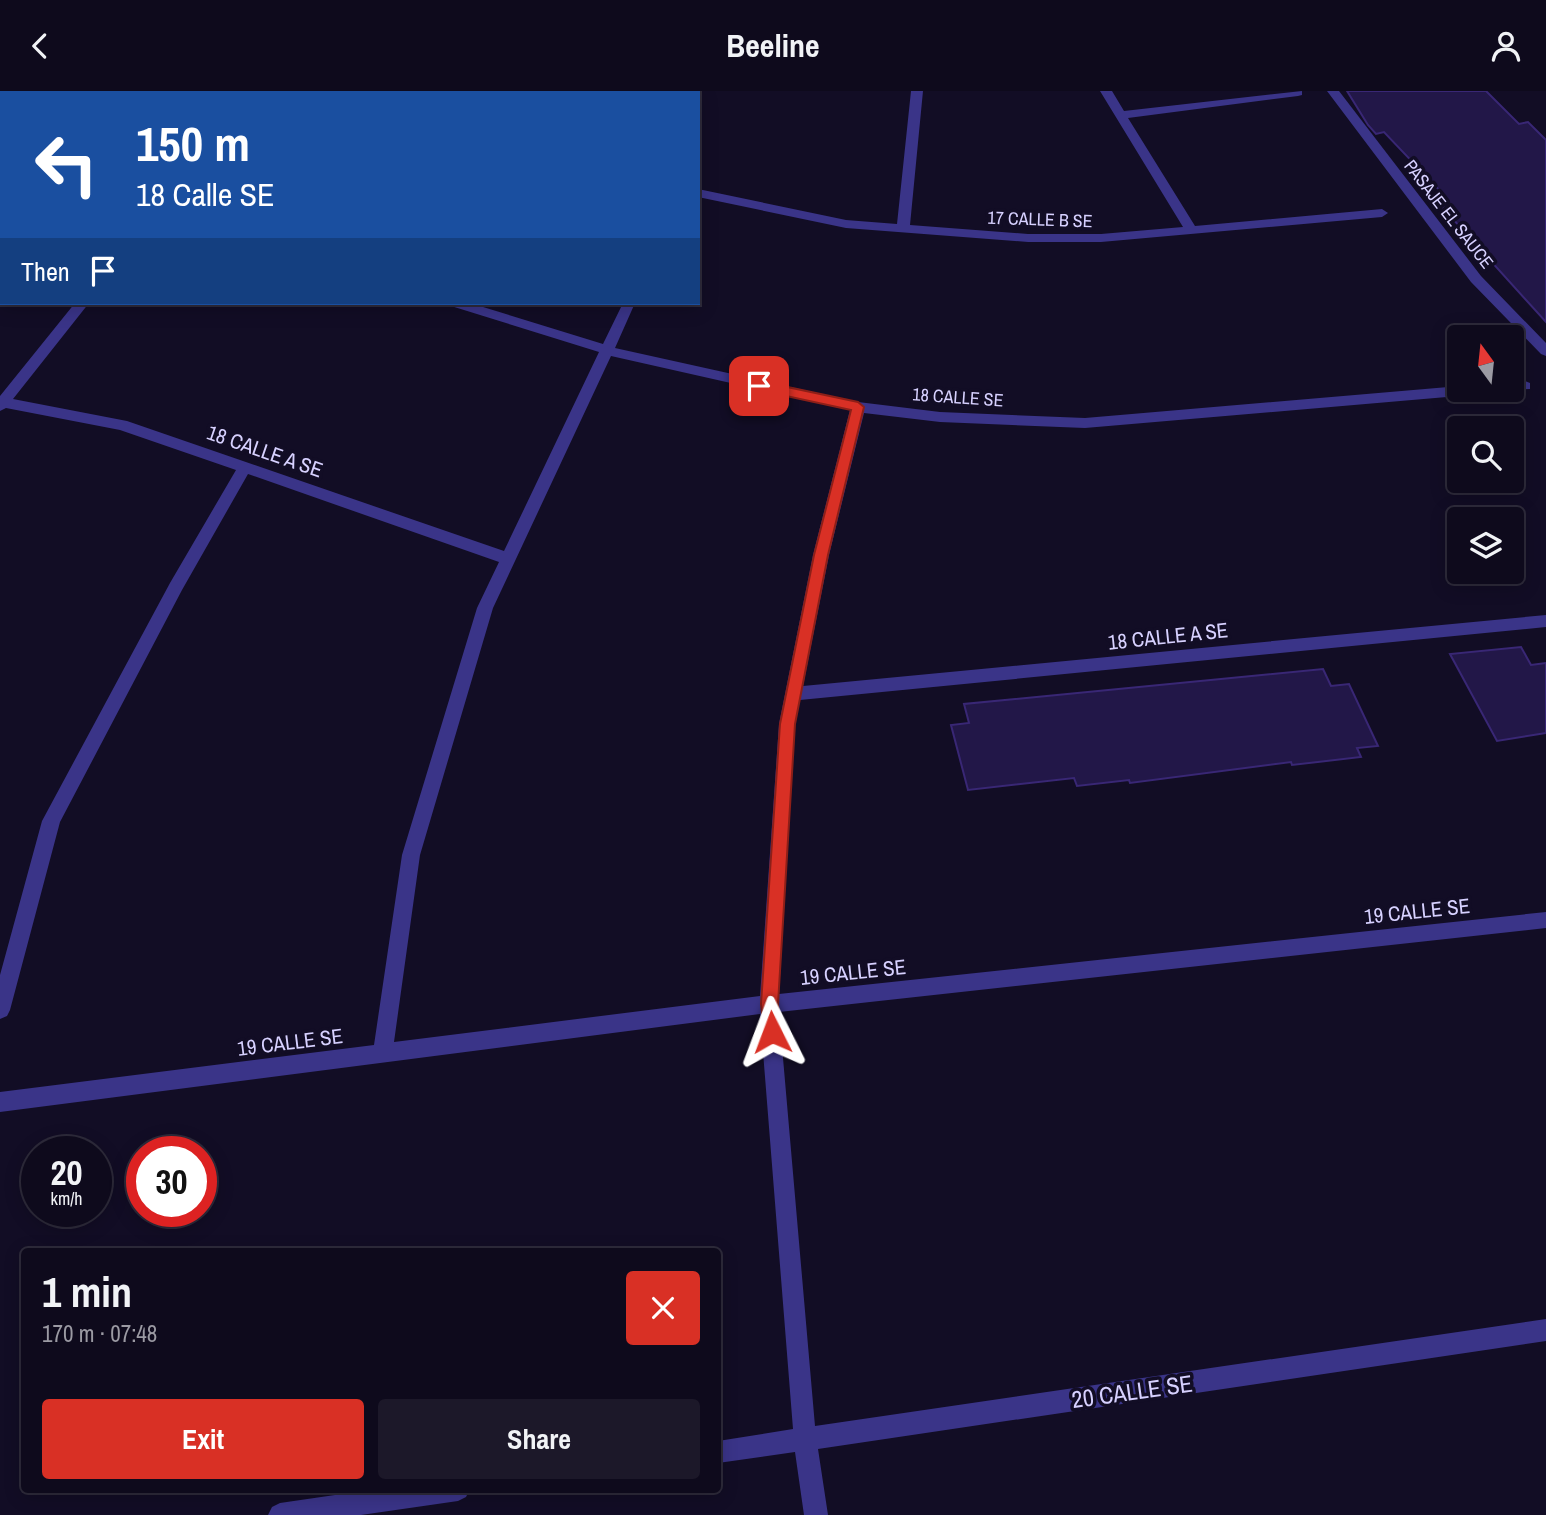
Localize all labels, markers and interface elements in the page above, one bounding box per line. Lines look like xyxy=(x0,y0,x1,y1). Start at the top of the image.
text: Beeline xyxy=(726,24,820,67)
icon: back xyxy=(21,27,59,65)
icon: person xyxy=(1487,27,1525,65)
text: 150 m xyxy=(136,110,250,176)
icon: left xyxy=(21,119,112,210)
street label: PASAJE EL SAUCE xyxy=(1398,154,1500,274)
text: 18 Calle SE xyxy=(136,173,275,216)
street label: 17 CALLE B SE xyxy=(987,205,1093,233)
icon: arrive xyxy=(84,252,122,290)
text: Then xyxy=(21,254,70,289)
north arrow xyxy=(1447,325,1524,403)
map controls xyxy=(1447,325,1524,584)
pin xyxy=(729,356,789,416)
icon: arrive xyxy=(740,367,778,405)
street label: 18 CALLE SE xyxy=(912,381,1004,413)
button: search xyxy=(1447,416,1524,493)
street label: 18 CALLE A SE xyxy=(203,418,327,484)
button: layers xyxy=(1447,507,1524,584)
street label: 18 CALLE A SE xyxy=(1106,615,1230,657)
street label: 19 CALLE SE xyxy=(1363,891,1471,931)
street label: 19 CALLE SE xyxy=(799,952,907,992)
position arrow xyxy=(735,995,809,1069)
street label: 19 CALLE SE xyxy=(235,1021,345,1063)
speed limit sign: 30 xyxy=(126,1136,217,1227)
text: 20 xyxy=(51,1149,82,1196)
text: km/h xyxy=(51,1186,83,1211)
text: 1 min xyxy=(42,1264,132,1320)
button: close xyxy=(626,1271,700,1345)
text: 170 m · 07:48 xyxy=(42,1318,157,1349)
street label: 20 CALLE SE xyxy=(1070,1367,1194,1415)
button: Exit xyxy=(42,1399,364,1479)
button: Share xyxy=(378,1399,700,1479)

